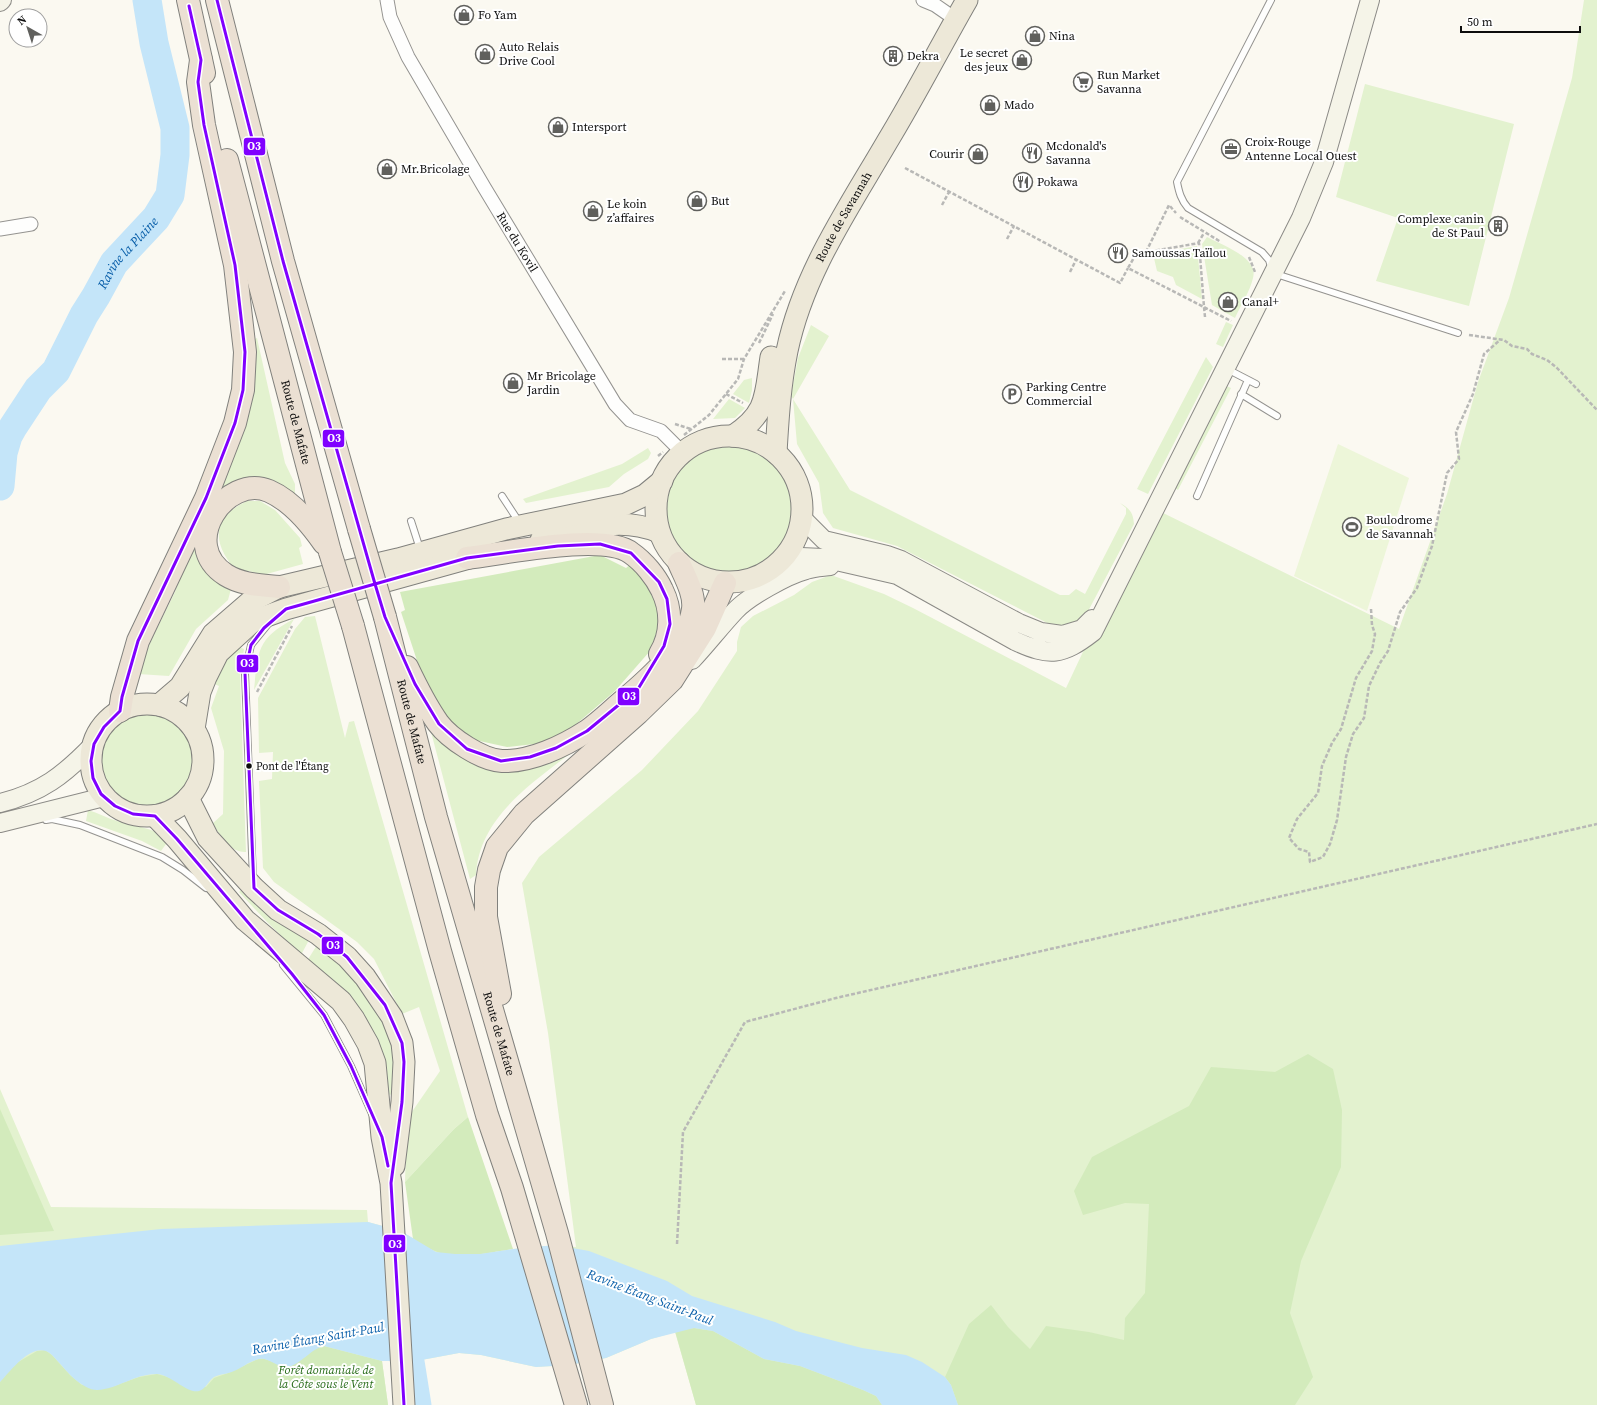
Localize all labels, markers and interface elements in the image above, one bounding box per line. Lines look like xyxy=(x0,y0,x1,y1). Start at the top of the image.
shop icon: Fo Yam xyxy=(453,4,475,26)
place label: Fo Yam xyxy=(478,7,517,23)
north arrow xyxy=(8,8,48,48)
scale bar xyxy=(1461,8,1580,34)
text: N xyxy=(14,12,30,29)
text: 50 m xyxy=(1467,14,1493,30)
shop icon: Nina xyxy=(1024,25,1046,47)
place label: Nina xyxy=(1049,28,1076,44)
place label: Auto Relais Drive Cool xyxy=(499,39,559,69)
shop icon: Auto Relais Drive Cool xyxy=(474,43,496,65)
building icon: Dekra xyxy=(882,45,904,67)
place label: Le secret des jeux xyxy=(960,45,1009,75)
place label: Dekra xyxy=(907,48,940,64)
shop icon: Le secret des jeux xyxy=(1011,49,1033,71)
place label: Run Market Savanna xyxy=(1097,67,1160,97)
supermarket icon: Run Market Savanna xyxy=(1072,71,1094,93)
shop icon: Mado xyxy=(979,94,1001,116)
place label: Mado xyxy=(1004,97,1034,113)
shop icon: Intersport xyxy=(547,116,569,138)
place label: Intersport xyxy=(572,119,627,135)
place label: Croix-Rouge Antenne Local Ouest xyxy=(1245,134,1356,164)
line badge: O3 xyxy=(243,137,266,156)
place label: Mcdonald's Savanna xyxy=(1046,138,1106,168)
office icon: Croix-Rouge Antenne Local Ouest xyxy=(1220,138,1242,160)
text: O3 xyxy=(247,139,261,154)
restaurant icon: Mcdonald's Savanna xyxy=(1021,142,1043,164)
shop icon: Courir xyxy=(967,143,989,165)
place label: Courir xyxy=(929,146,964,162)
shop icon: Mr.Bricolage xyxy=(376,158,398,180)
place label: Mr.Bricolage xyxy=(401,161,470,177)
street label: Route de Savannah xyxy=(812,169,876,265)
restaurant icon: Pokawa xyxy=(1012,171,1034,193)
place label: Pokawa xyxy=(1037,174,1079,190)
shop icon: But xyxy=(686,190,708,212)
place label: But xyxy=(711,193,729,209)
place label: Le koin z’affaires xyxy=(607,196,654,226)
shop icon: Le koin z’affaires xyxy=(582,200,604,222)
street label: Rue du Kovil xyxy=(493,209,542,275)
place label: Complexe canin de St Paul xyxy=(1398,211,1484,241)
water label: Ravine la Plaine xyxy=(93,212,162,293)
building icon: Complexe canin de St Paul xyxy=(1487,215,1509,237)
restaurant icon: Samoussas Taïlou xyxy=(1107,242,1129,264)
place label: Samoussas Taïlou xyxy=(1132,245,1226,261)
shop icon: Canal+ xyxy=(1217,291,1239,313)
place label: Canal+ xyxy=(1242,294,1280,310)
place label: Mr Bricolage Jardin xyxy=(526,368,596,398)
shop icon: Mr Bricolage Jardin xyxy=(502,372,524,394)
street label: Route de Mafate xyxy=(277,378,315,466)
place label: Parking Centre Commercial xyxy=(1026,379,1106,409)
parking icon: Parking Centre Commercial xyxy=(1001,383,1023,405)
line badge: O3 xyxy=(322,429,345,448)
text: O3 xyxy=(327,431,341,446)
place label: Boulodrome de Savannah xyxy=(1366,512,1434,542)
sports icon: Boulodrome de Savannah xyxy=(1341,516,1363,538)
line badge: O3 xyxy=(236,654,259,673)
text: O3 xyxy=(240,656,254,671)
street label: Route de Mafate xyxy=(393,678,430,766)
line badge: O3 xyxy=(617,687,640,706)
text: O3 xyxy=(622,689,636,704)
place label: Pont de l'Étang xyxy=(256,759,329,774)
marker: Pont de l'Étang xyxy=(244,761,254,771)
line badge: O3 xyxy=(321,936,344,955)
text: O3 xyxy=(326,938,340,953)
street label: Route de Mafate xyxy=(479,990,519,1078)
line badge: O3 xyxy=(383,1234,406,1253)
text: O3 xyxy=(388,1237,402,1252)
water label: Ravine Étang Saint-Paul xyxy=(584,1265,716,1329)
water label: Ravine Étang Saint-Paul xyxy=(250,1318,386,1358)
park label: Forêt domaniale de la Côte sous le Vent xyxy=(277,1362,374,1392)

